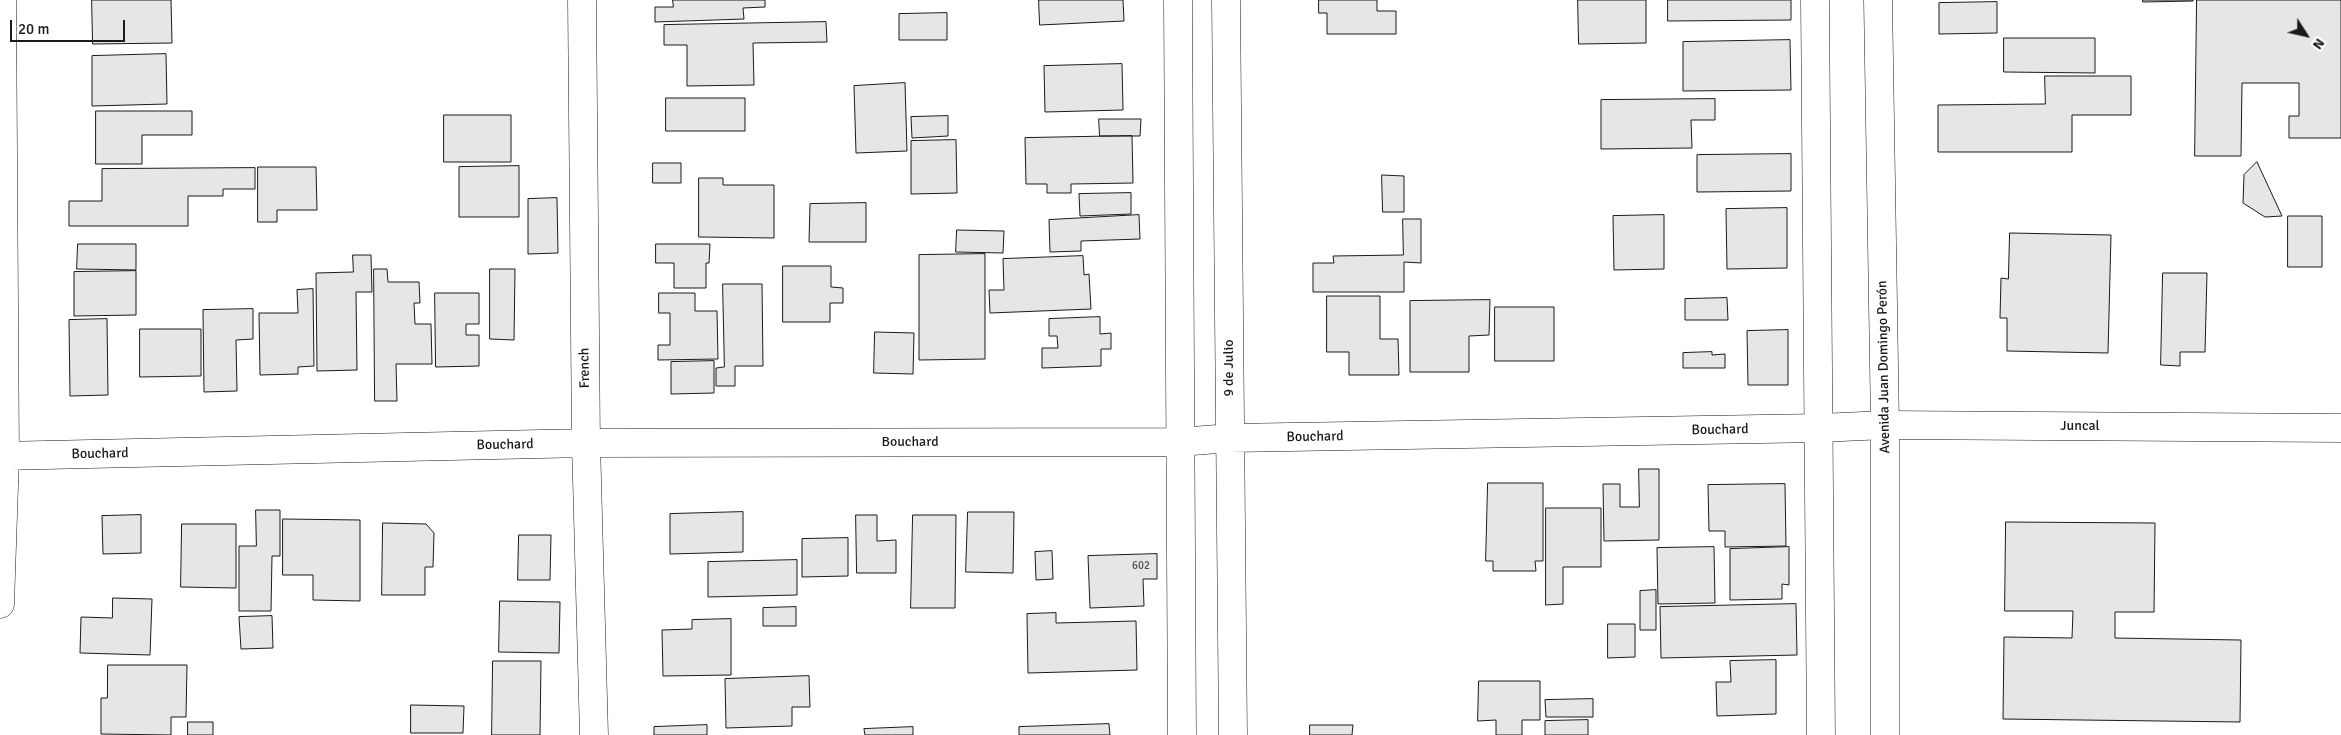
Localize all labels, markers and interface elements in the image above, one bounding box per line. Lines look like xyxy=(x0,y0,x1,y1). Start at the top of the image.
scale bar xyxy=(12,10,128,42)
north arrow xyxy=(2281,10,2331,60)
text: 20 m xyxy=(18,20,49,38)
text: N xyxy=(2309,35,2328,53)
street label: Avenida Juan Domingo Perón xyxy=(1874,280,1894,454)
street label: 9 de Julio xyxy=(1221,339,1237,397)
street label: French xyxy=(576,347,594,389)
street label: Juncal xyxy=(2060,418,2100,434)
street label: Bouchard xyxy=(1691,421,1749,439)
street label: Bouchard xyxy=(1286,428,1344,446)
street label: Bouchard xyxy=(881,434,939,450)
street label: Bouchard xyxy=(476,436,534,454)
street label: Bouchard xyxy=(71,445,129,463)
house number: 602 xyxy=(1132,559,1150,573)

